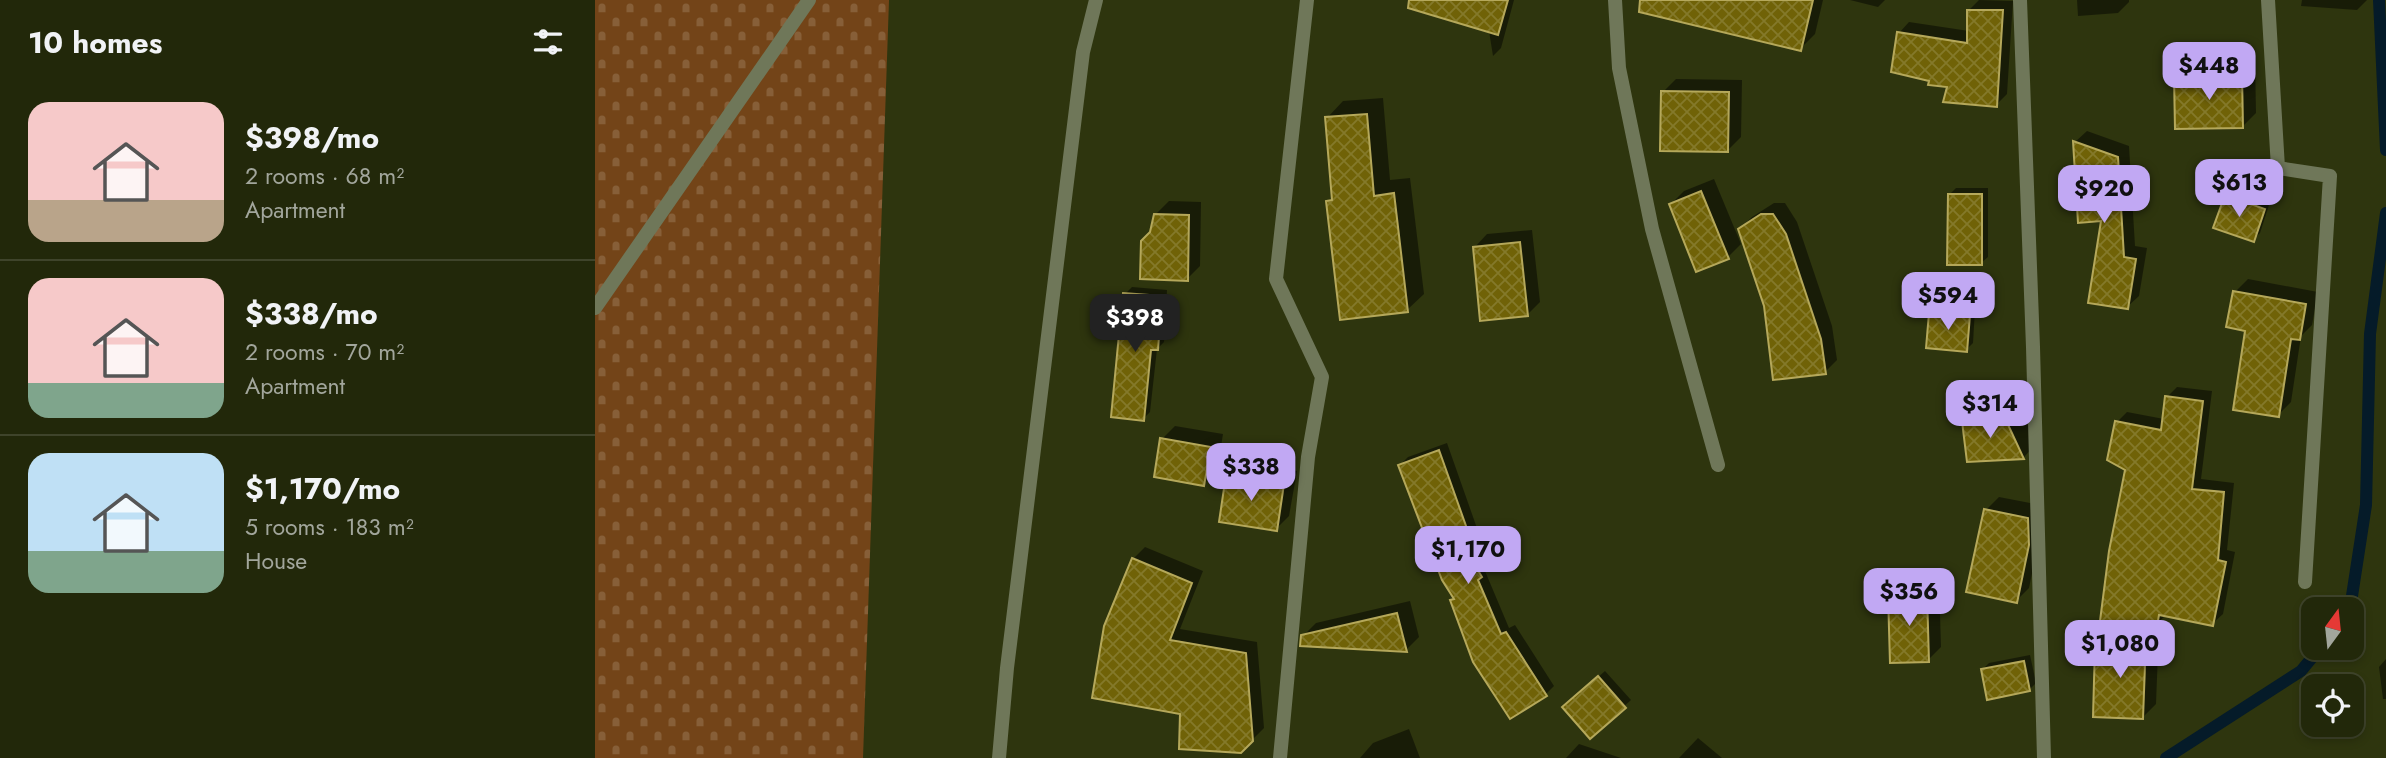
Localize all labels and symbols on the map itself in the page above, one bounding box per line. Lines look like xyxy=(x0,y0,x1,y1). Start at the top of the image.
pin: $448 xyxy=(2168,42,2250,102)
pin: $613 xyxy=(2198,160,2280,219)
pin: $920 xyxy=(2063,166,2145,225)
pin: $594 xyxy=(1907,272,1989,332)
pin: $398 xyxy=(1094,294,1176,354)
pin: $314 xyxy=(1949,380,2031,440)
pin: $338 xyxy=(1210,444,1292,503)
pin: $1,170 xyxy=(1411,526,1525,586)
pin: $356 xyxy=(1868,568,1950,628)
north arrow xyxy=(2301,597,2364,660)
pin: $1,080 xyxy=(2063,620,2177,680)

